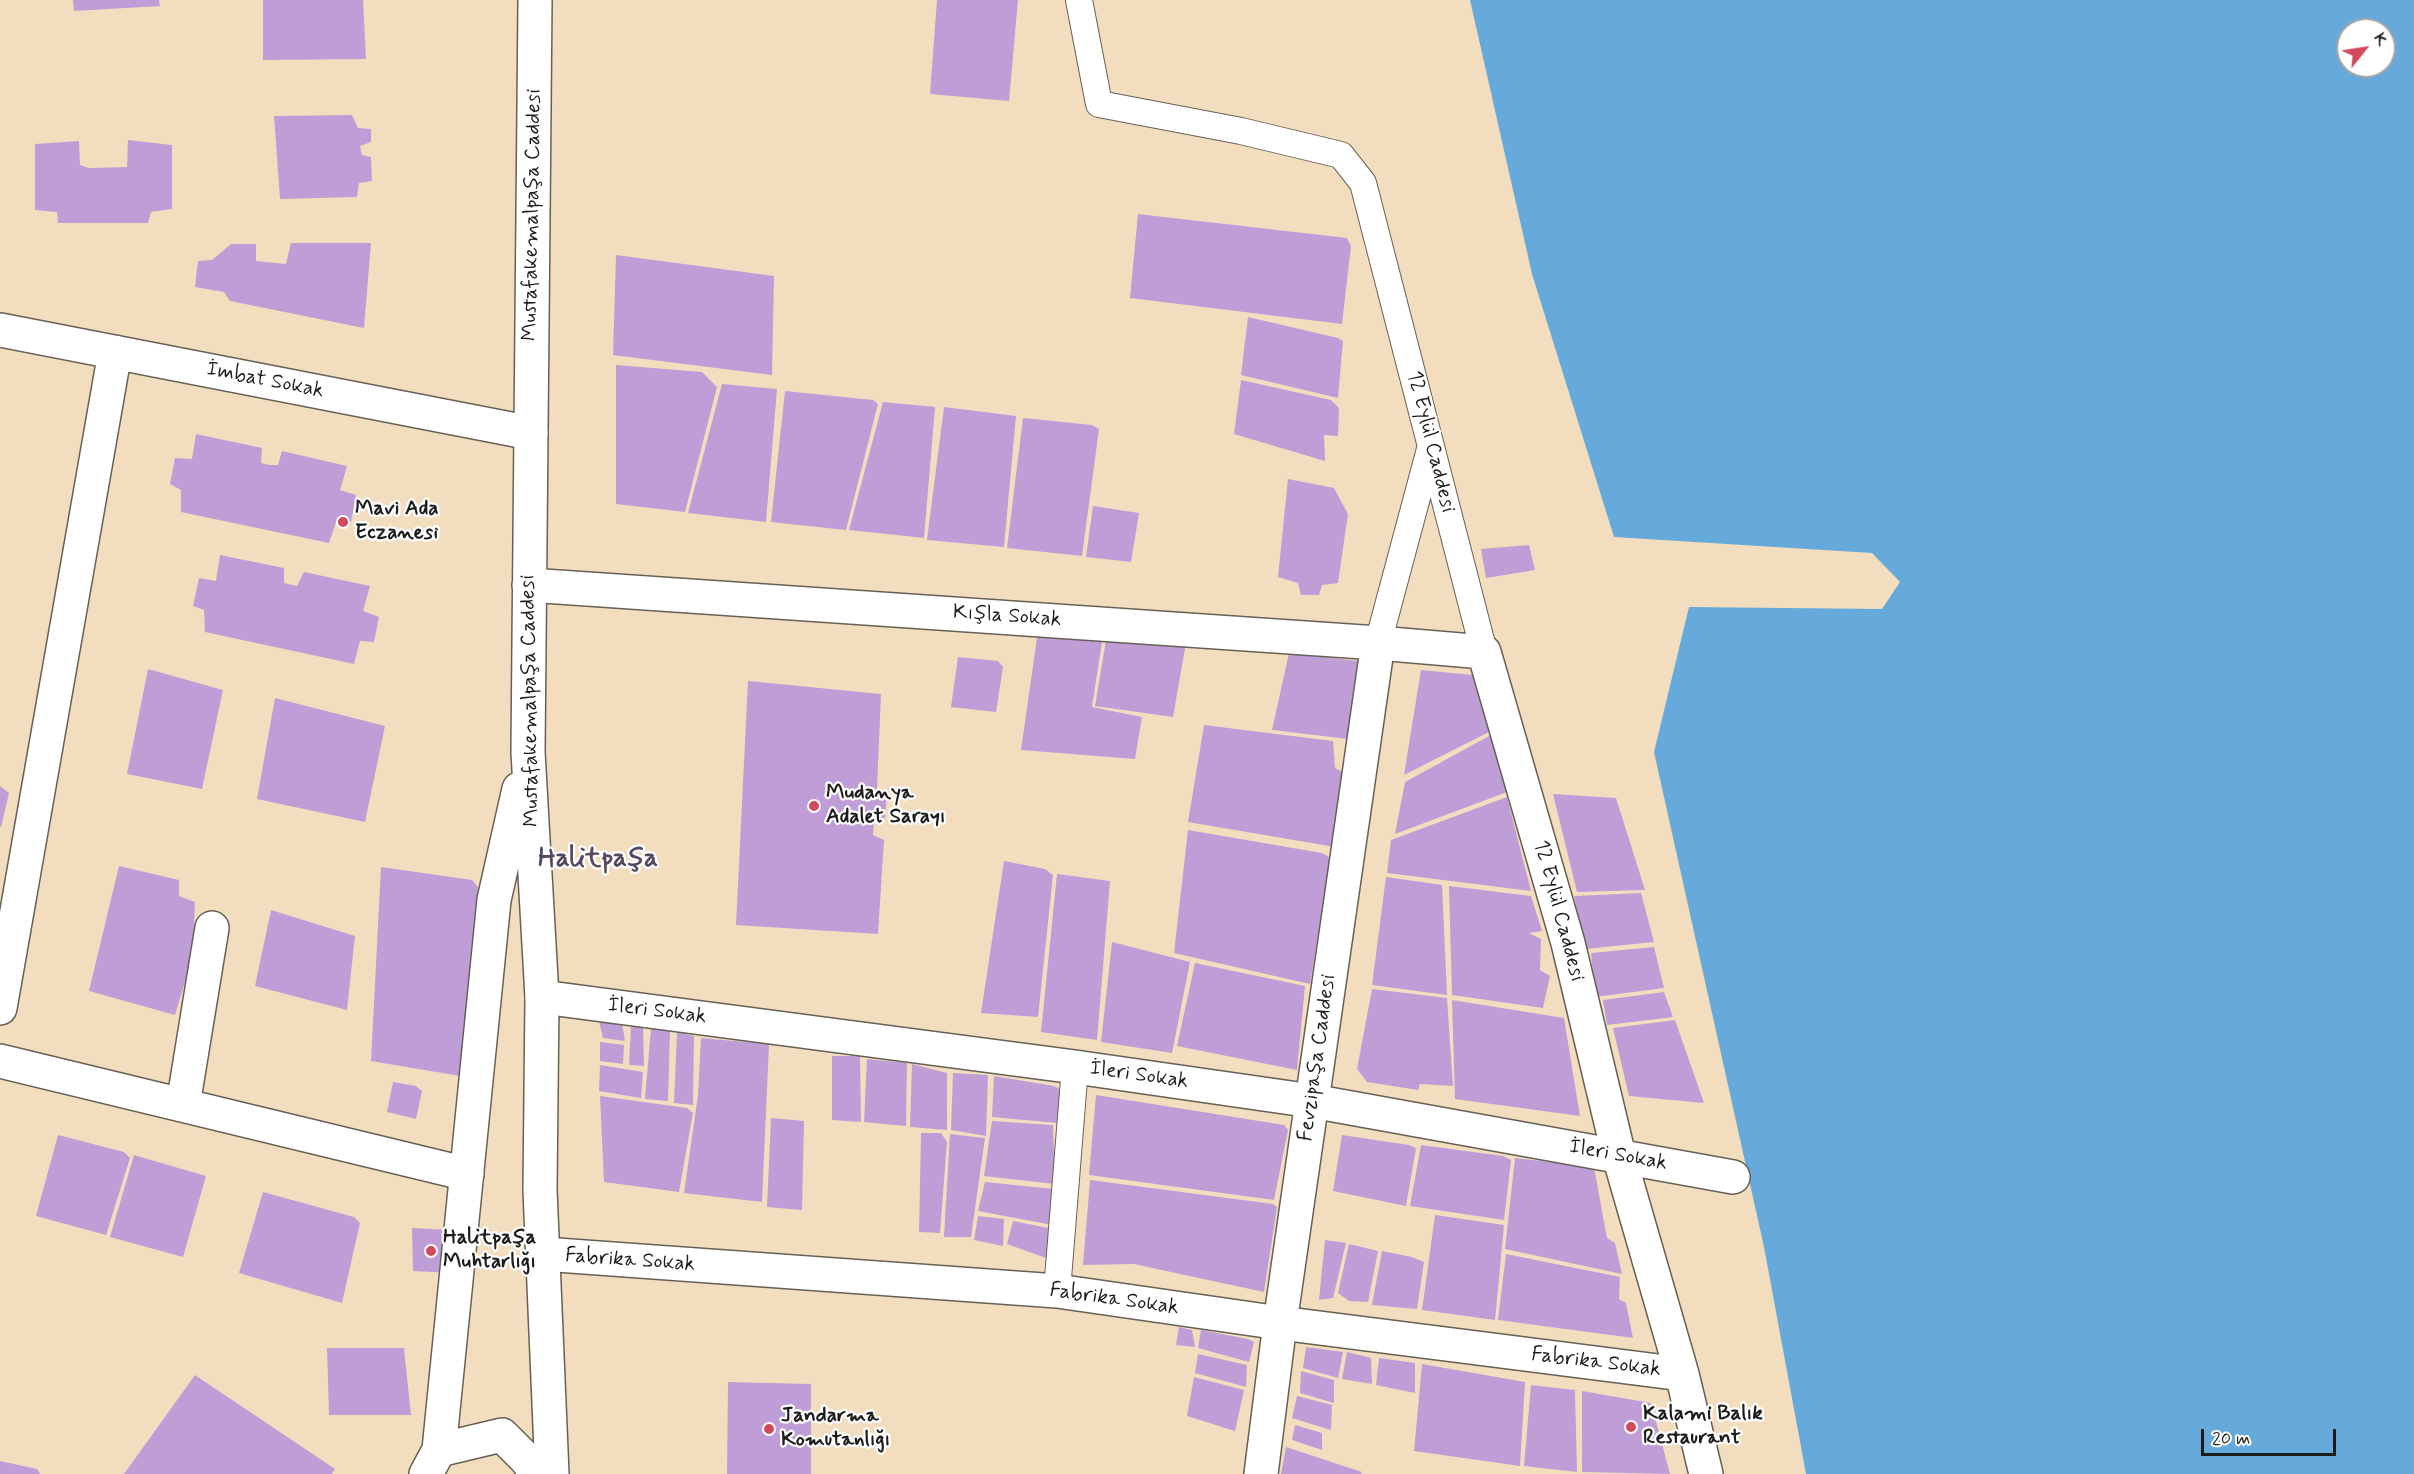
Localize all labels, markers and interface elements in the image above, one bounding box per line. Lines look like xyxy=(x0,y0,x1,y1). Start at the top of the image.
north arrow xyxy=(2336,18,2396,78)
text: K xyxy=(2368,30,2392,50)
street label: Mustafakemalpaşa Caddesi xyxy=(518,89,548,341)
street label: İmbat Sokak xyxy=(204,357,326,405)
street label: 12 Eylül Caddesi xyxy=(1400,369,1460,515)
place label: Mavi Ada Eczanesi xyxy=(355,497,439,547)
marker: Mavi Ada Eczanesi xyxy=(336,515,350,529)
street label: Mustafakemalpaşa Caddesi xyxy=(516,575,546,827)
street label: Kışla Sokak xyxy=(952,601,1062,633)
place label: Mudanya Adalet Sarayı xyxy=(826,781,946,831)
marker: Mudanya Adalet Sarayı xyxy=(807,799,821,813)
street label: 12 Eylül Caddesi xyxy=(1527,838,1589,984)
district label: Halitpaşa xyxy=(538,844,658,876)
street label: Fevzipaşa Caddesi xyxy=(1294,973,1342,1143)
street label: İleri Sokak xyxy=(606,993,708,1031)
street label: İleri Sokak xyxy=(1088,1057,1190,1095)
street label: İleri Sokak xyxy=(1567,1135,1669,1177)
place label: Halitpaşa Muhtarlığı xyxy=(443,1226,536,1276)
marker: Halitpaşa Muhtarlığı xyxy=(424,1244,438,1258)
street label: Fabrika Sokak xyxy=(564,1244,696,1278)
street label: Fabrika Sokak xyxy=(1048,1278,1180,1322)
street label: Fabrika Sokak xyxy=(1530,1343,1662,1383)
place label: Kalami Balık Restaurant xyxy=(1643,1402,1763,1452)
place label: Jandarma Komutanlığı xyxy=(781,1404,890,1454)
scale bar xyxy=(2204,1417,2339,1455)
marker: Kalami Balık Restaurant xyxy=(1624,1420,1638,1434)
marker: Jandarma Komutanlığı xyxy=(762,1422,776,1436)
text: 20 m xyxy=(2212,1427,2250,1451)

